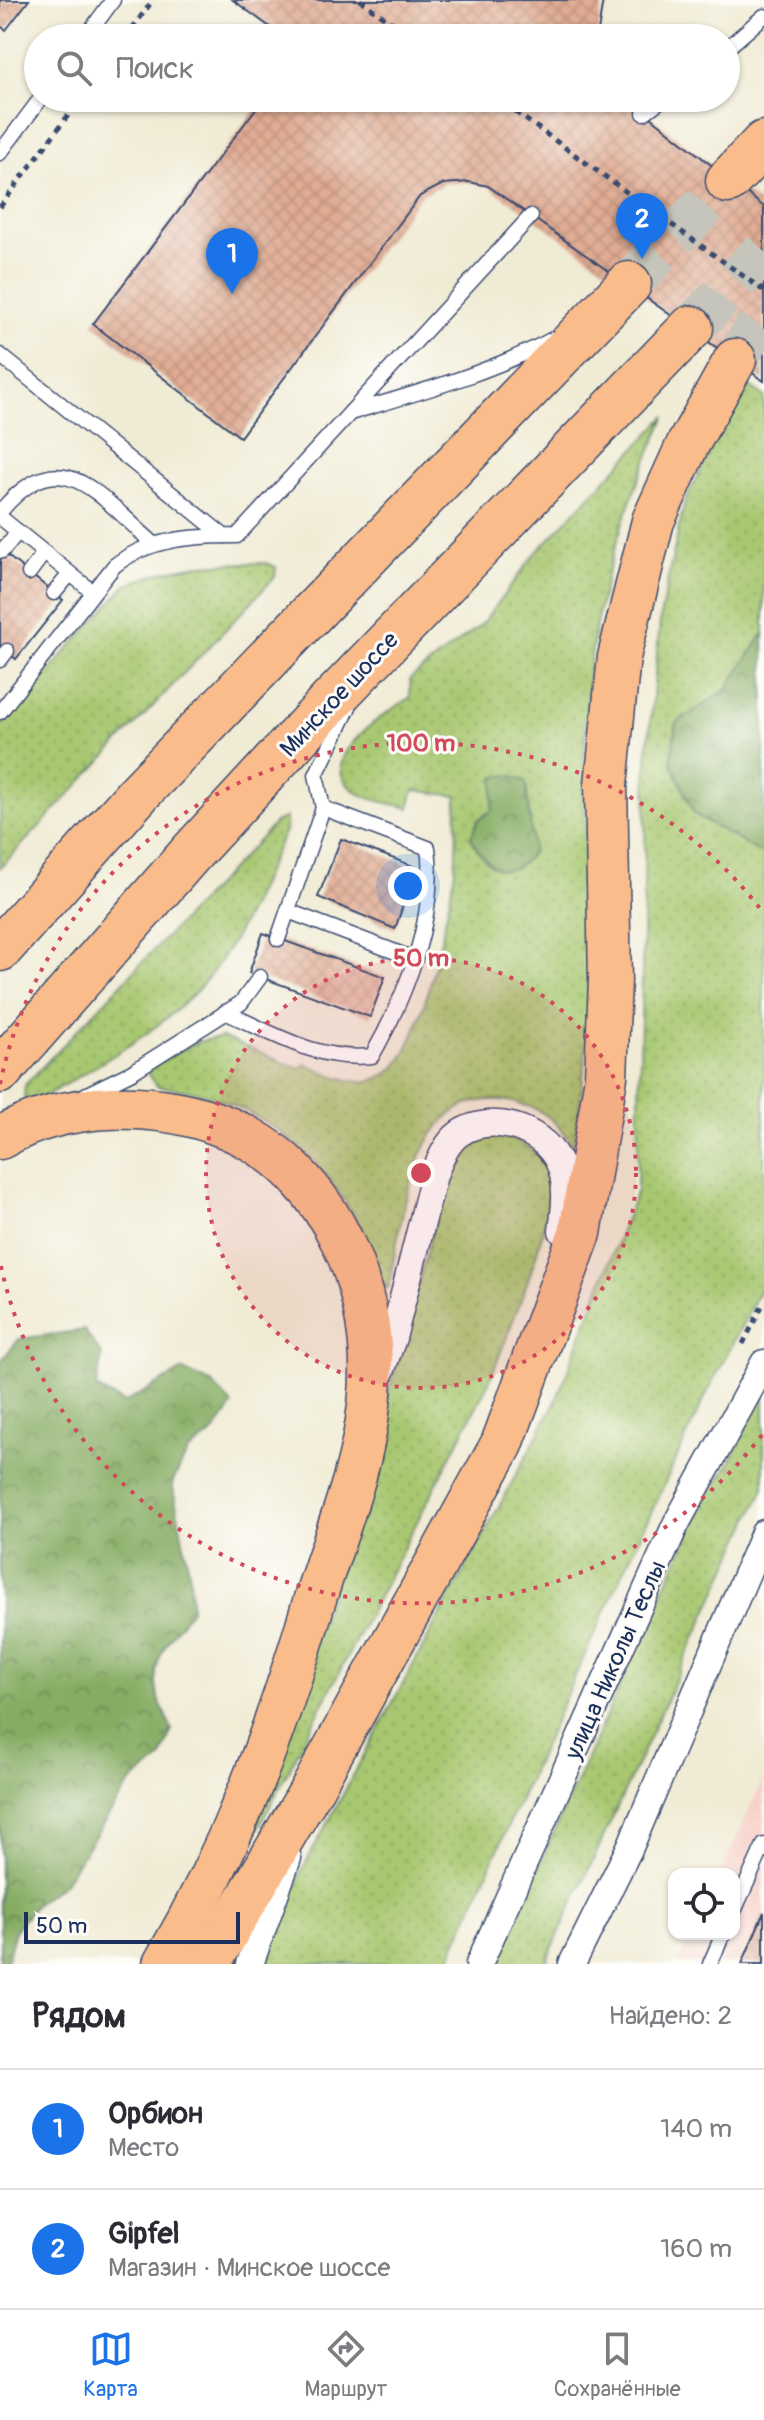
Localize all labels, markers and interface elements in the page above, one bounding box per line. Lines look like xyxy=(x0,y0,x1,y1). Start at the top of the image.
search box xyxy=(24,24,740,112)
icon: search xyxy=(52,46,96,90)
text: Поиск xyxy=(116,50,194,87)
pin: 2 xyxy=(616,193,668,259)
pin: 1 xyxy=(206,228,258,294)
street label: Минское шоссе xyxy=(274,626,405,763)
text: 100 m xyxy=(387,729,455,758)
your location xyxy=(388,866,428,906)
text: 50 m xyxy=(393,944,449,973)
centre of rings xyxy=(407,1159,435,1187)
street label: улица Николы Теслы xyxy=(558,1556,672,1765)
map controls xyxy=(668,1868,740,1940)
button: locate xyxy=(668,1868,740,1940)
scale bar xyxy=(24,1908,240,1944)
text: 50 m xyxy=(36,1912,87,1940)
text: Рядом xyxy=(32,1995,126,2038)
text: Найдено: 2 xyxy=(608,2000,732,2032)
text: Орбион xyxy=(108,2095,203,2132)
text: 1 xyxy=(53,2113,63,2145)
text: 140 m xyxy=(660,2113,732,2145)
text: Место xyxy=(108,2132,179,2164)
text: Gipfel xyxy=(108,2215,180,2252)
text: 2 xyxy=(51,2233,65,2265)
text: 160 m xyxy=(660,2233,732,2265)
text: Магазин · Минское шоссе xyxy=(108,2252,390,2284)
tab: Карта xyxy=(83,2327,138,2403)
tab: Маршрут xyxy=(304,2327,387,2403)
tab: Сохранённые xyxy=(554,2327,681,2403)

